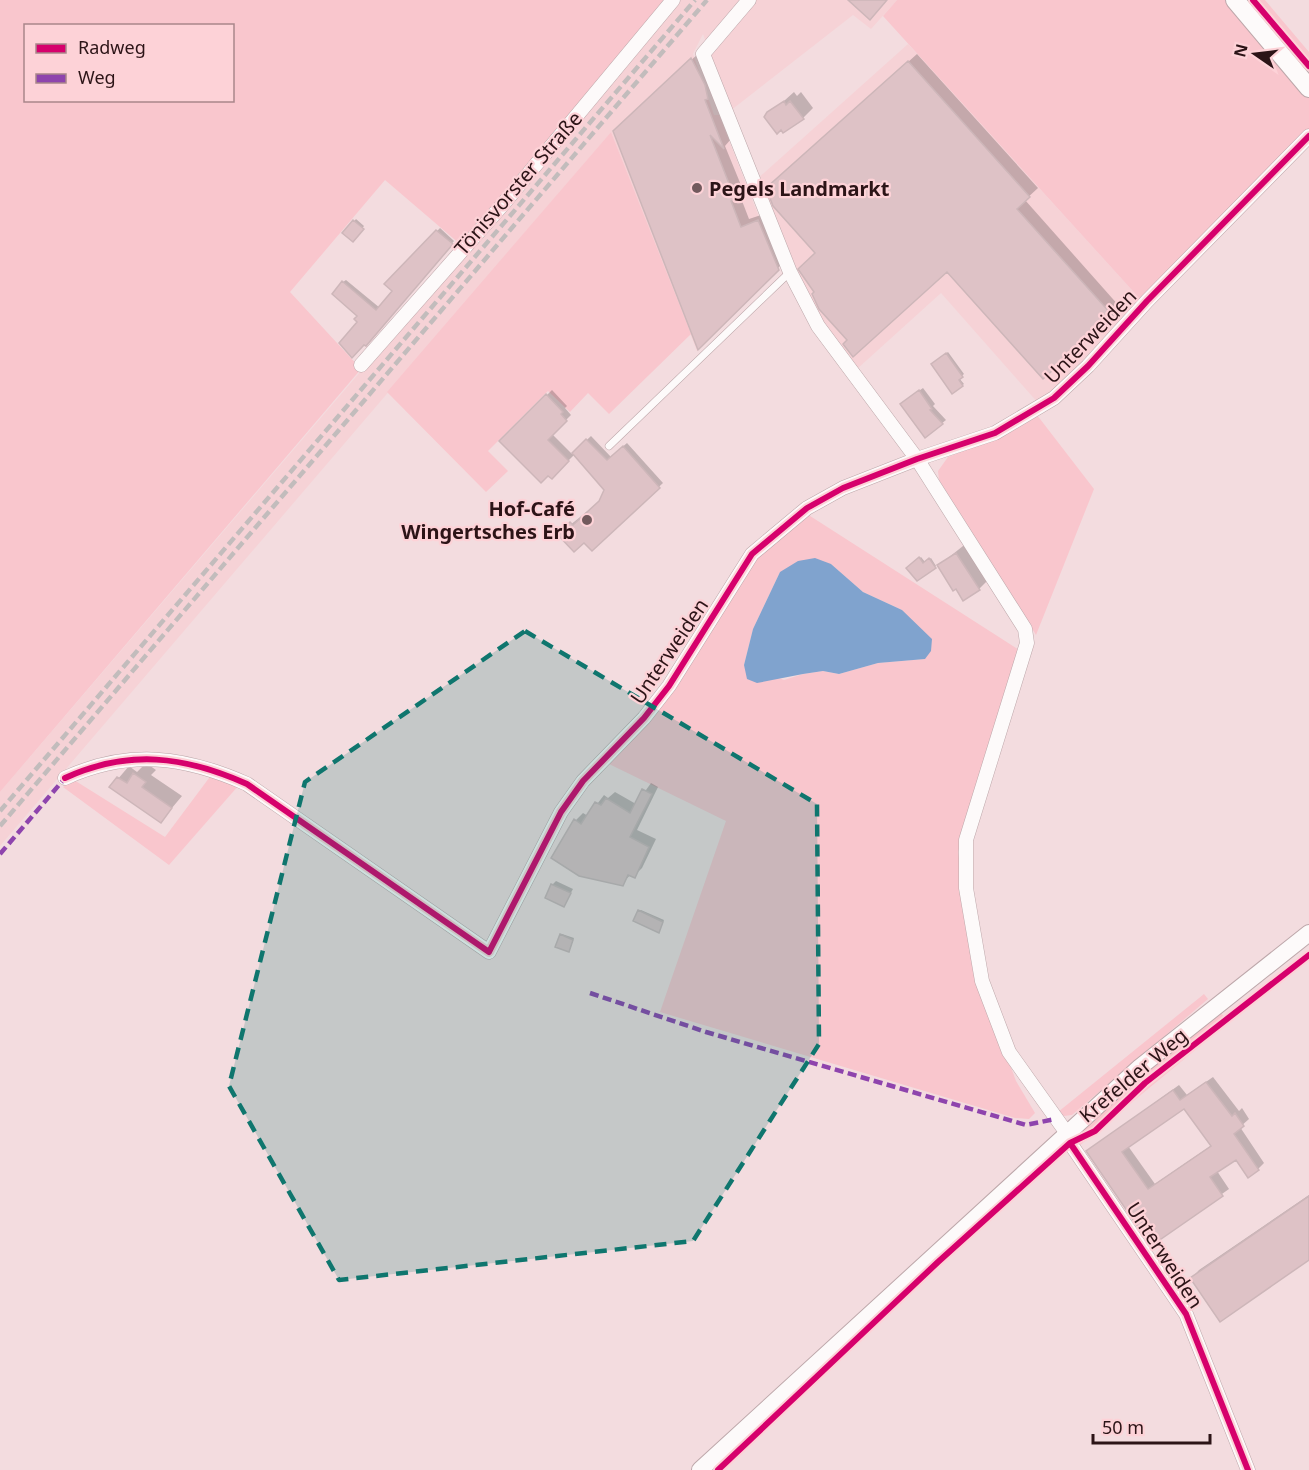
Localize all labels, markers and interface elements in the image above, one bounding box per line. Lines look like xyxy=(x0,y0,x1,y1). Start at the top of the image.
legend xyxy=(24,24,234,102)
north arrow xyxy=(1225,24,1285,84)
text: Radweg xyxy=(78,35,146,59)
text: N xyxy=(1228,41,1253,59)
text: Weg xyxy=(78,65,116,89)
street label: Tönisvorster Straße xyxy=(448,105,588,261)
place label: Pegels Landmarkt xyxy=(709,175,890,202)
marker: Pegels Landmarkt xyxy=(690,181,704,195)
street label: Unterweiden xyxy=(1038,283,1142,389)
place label: Hof-Café Wingertsches Erb xyxy=(401,495,575,545)
marker: Hof-Café Wingertsches Erb xyxy=(580,513,594,527)
street label: Unterweiden xyxy=(624,593,714,709)
street label: Krefelder Weg xyxy=(1073,1022,1193,1128)
street label: Unterweiden xyxy=(1120,1197,1210,1313)
scale bar xyxy=(1093,1407,1210,1445)
text: 50 m xyxy=(1102,1415,1144,1439)

